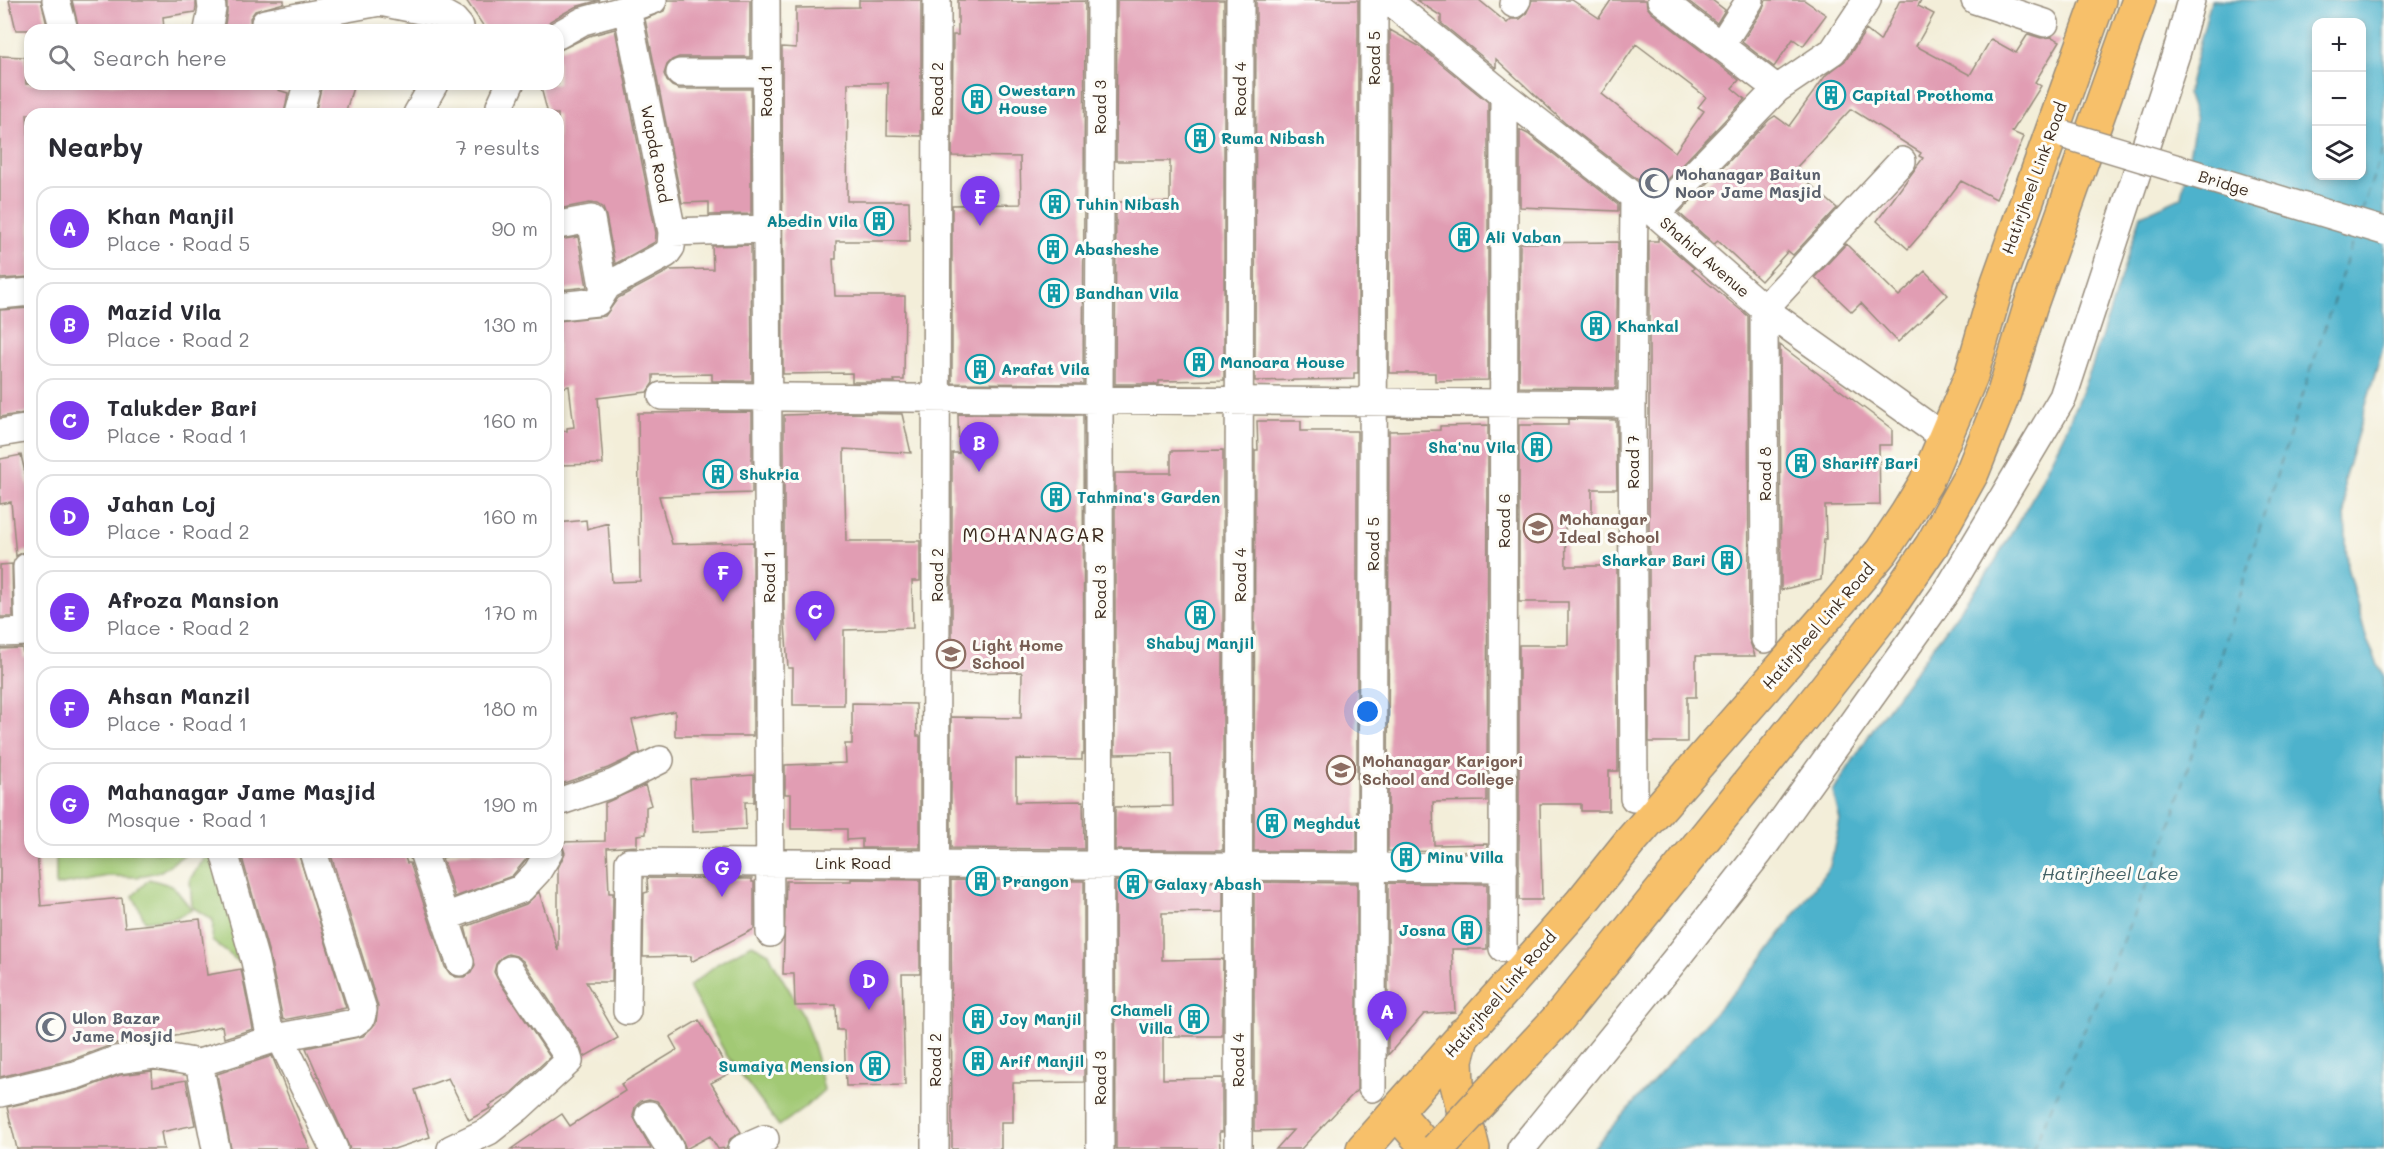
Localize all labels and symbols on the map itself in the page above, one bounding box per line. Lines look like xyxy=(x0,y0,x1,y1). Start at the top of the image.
street label: Road 5 xyxy=(1363,31,1384,85)
street label: Road 4 xyxy=(1229,61,1250,116)
street label: Road 2 xyxy=(926,62,947,116)
street label: Road 1 xyxy=(755,65,776,117)
place label: Owestarn House xyxy=(998,79,1075,118)
building icon: Capital Prothoma xyxy=(1815,79,1847,111)
street label: Road 3 xyxy=(1089,80,1110,134)
building icon: Owestarn House xyxy=(961,83,993,115)
place label: Capital Prothoma xyxy=(1852,84,1994,105)
street label: Hatirjheel Link Road xyxy=(1996,99,2071,257)
street label: Wapda Road xyxy=(637,103,676,204)
building icon: Ruma Nibash xyxy=(1184,122,1216,154)
place label: Ruma Nibash xyxy=(1221,127,1324,148)
place label: Mohanagar Baitun Noor Jame Masjid xyxy=(1675,163,1821,202)
street label: Bridge xyxy=(2196,165,2252,200)
mosque icon: Mohanagar Baitun Noor Jame Masjid xyxy=(1638,167,1670,199)
pin: E xyxy=(960,176,1000,226)
building icon: Tuhin Nibash xyxy=(1039,188,1071,220)
place label: Tuhin Nibash xyxy=(1076,193,1179,214)
building icon: Abedin Vila xyxy=(863,205,895,237)
place label: Abedin Vila xyxy=(767,210,858,231)
street label: Shahid Avenue xyxy=(1656,212,1755,301)
building icon: Ali Vaban xyxy=(1448,221,1480,253)
place label: Ali Vaban xyxy=(1485,226,1561,247)
building icon: Abasheshe xyxy=(1037,233,1069,265)
place label: Abasheshe xyxy=(1074,238,1159,259)
building icon: Bandhan Vila xyxy=(1038,277,1070,309)
place label: Bandhan Vila xyxy=(1075,282,1179,303)
building icon: Khankal xyxy=(1580,310,1612,342)
place label: Khankal xyxy=(1617,315,1679,336)
building icon: Manoara House xyxy=(1183,346,1215,378)
place label: Manoara House xyxy=(1220,351,1345,372)
building icon: Arafat Vila xyxy=(964,353,996,385)
place label: Arafat Vila xyxy=(1001,358,1090,379)
pin: B xyxy=(960,422,998,472)
building icon: Sha'nu Vila xyxy=(1521,431,1553,463)
street label: Road 7 xyxy=(1622,435,1643,489)
place label: Sha'nu Vila xyxy=(1428,436,1516,457)
street label: Road 8 xyxy=(1754,446,1775,501)
building icon: Shariff Bari xyxy=(1785,447,1817,479)
place label: Shariff Bari xyxy=(1822,452,1919,473)
building icon: Shukria xyxy=(702,458,734,490)
place label: Shukria xyxy=(739,463,800,484)
building icon: Tahmina's Garden xyxy=(1040,481,1072,513)
place label: Tahmina's Garden xyxy=(1077,486,1220,507)
street label: Road 6 xyxy=(1493,494,1514,548)
place label: Mohanagar Ideal School xyxy=(1559,508,1659,547)
school or university icon: Mohanagar Ideal School xyxy=(1522,512,1554,544)
street label: Road 5 xyxy=(1362,517,1383,571)
district label: MOHANAGAR xyxy=(962,521,1106,547)
building icon: Sharkar Bari xyxy=(1711,544,1743,576)
street label: Road 4 xyxy=(1229,547,1250,602)
street label: Road 2 xyxy=(926,548,947,602)
place label: Sharkar Bari xyxy=(1602,549,1706,570)
street label: Road 1 xyxy=(758,551,779,603)
pin: F xyxy=(704,552,742,602)
street label: Hatirjheel Link Road xyxy=(1757,558,1878,693)
street label: Road 3 xyxy=(1089,565,1110,619)
pin: C xyxy=(796,592,834,641)
building icon: Shabuj Manjil xyxy=(1184,599,1216,631)
place label: Shabuj Manjil xyxy=(1146,632,1254,653)
place label: Light Home School xyxy=(972,634,1063,673)
school or university icon: Light Home School xyxy=(935,638,967,670)
your location xyxy=(1353,697,1382,726)
place label: Mohanagar Karigori School and College xyxy=(1362,750,1523,789)
school or university icon: Mohanagar Karigori School and College xyxy=(1325,754,1357,786)
building icon: Meghdut xyxy=(1256,807,1288,839)
place label: Meghdut xyxy=(1293,812,1361,833)
building icon: Minu Villa xyxy=(1390,841,1422,873)
place label: Minu Villa xyxy=(1427,846,1504,867)
pin: G xyxy=(702,848,742,897)
street label: Link Road xyxy=(815,852,891,873)
water label: Hatirjheel Lake xyxy=(2042,861,2178,885)
building icon: Prangon xyxy=(965,865,997,897)
building icon: Galaxy Abash xyxy=(1117,868,1149,900)
place label: Prangon xyxy=(1002,870,1069,891)
place label: Galaxy Abash xyxy=(1154,873,1262,894)
building icon: Josna xyxy=(1451,914,1483,946)
place label: Josna xyxy=(1399,919,1446,940)
street label: Hatirjheel Link Road xyxy=(1439,926,1560,1061)
pin: D xyxy=(850,960,888,1010)
pin: A xyxy=(1368,992,1406,1041)
place label: Chameli Villa xyxy=(1110,999,1173,1038)
building icon: Joy Manjil xyxy=(962,1003,994,1035)
building icon: Chameli Villa xyxy=(1178,1003,1210,1035)
place label: Ulon Bazar Jame Mosjid xyxy=(72,1007,173,1046)
place label: Joy Manjil xyxy=(999,1008,1081,1029)
mosque icon: Ulon Bazar Jame Mosjid xyxy=(35,1011,67,1043)
street label: Road 4 xyxy=(1227,1032,1248,1087)
street label: Road 2 xyxy=(924,1033,945,1087)
building icon: Arif Manjil xyxy=(962,1045,994,1077)
building icon: Sumaiya Mension xyxy=(859,1050,891,1082)
place label: Arif Manjil xyxy=(999,1050,1084,1071)
street label: Road 3 xyxy=(1089,1051,1110,1105)
place label: Sumaiya Mension xyxy=(719,1055,854,1076)

